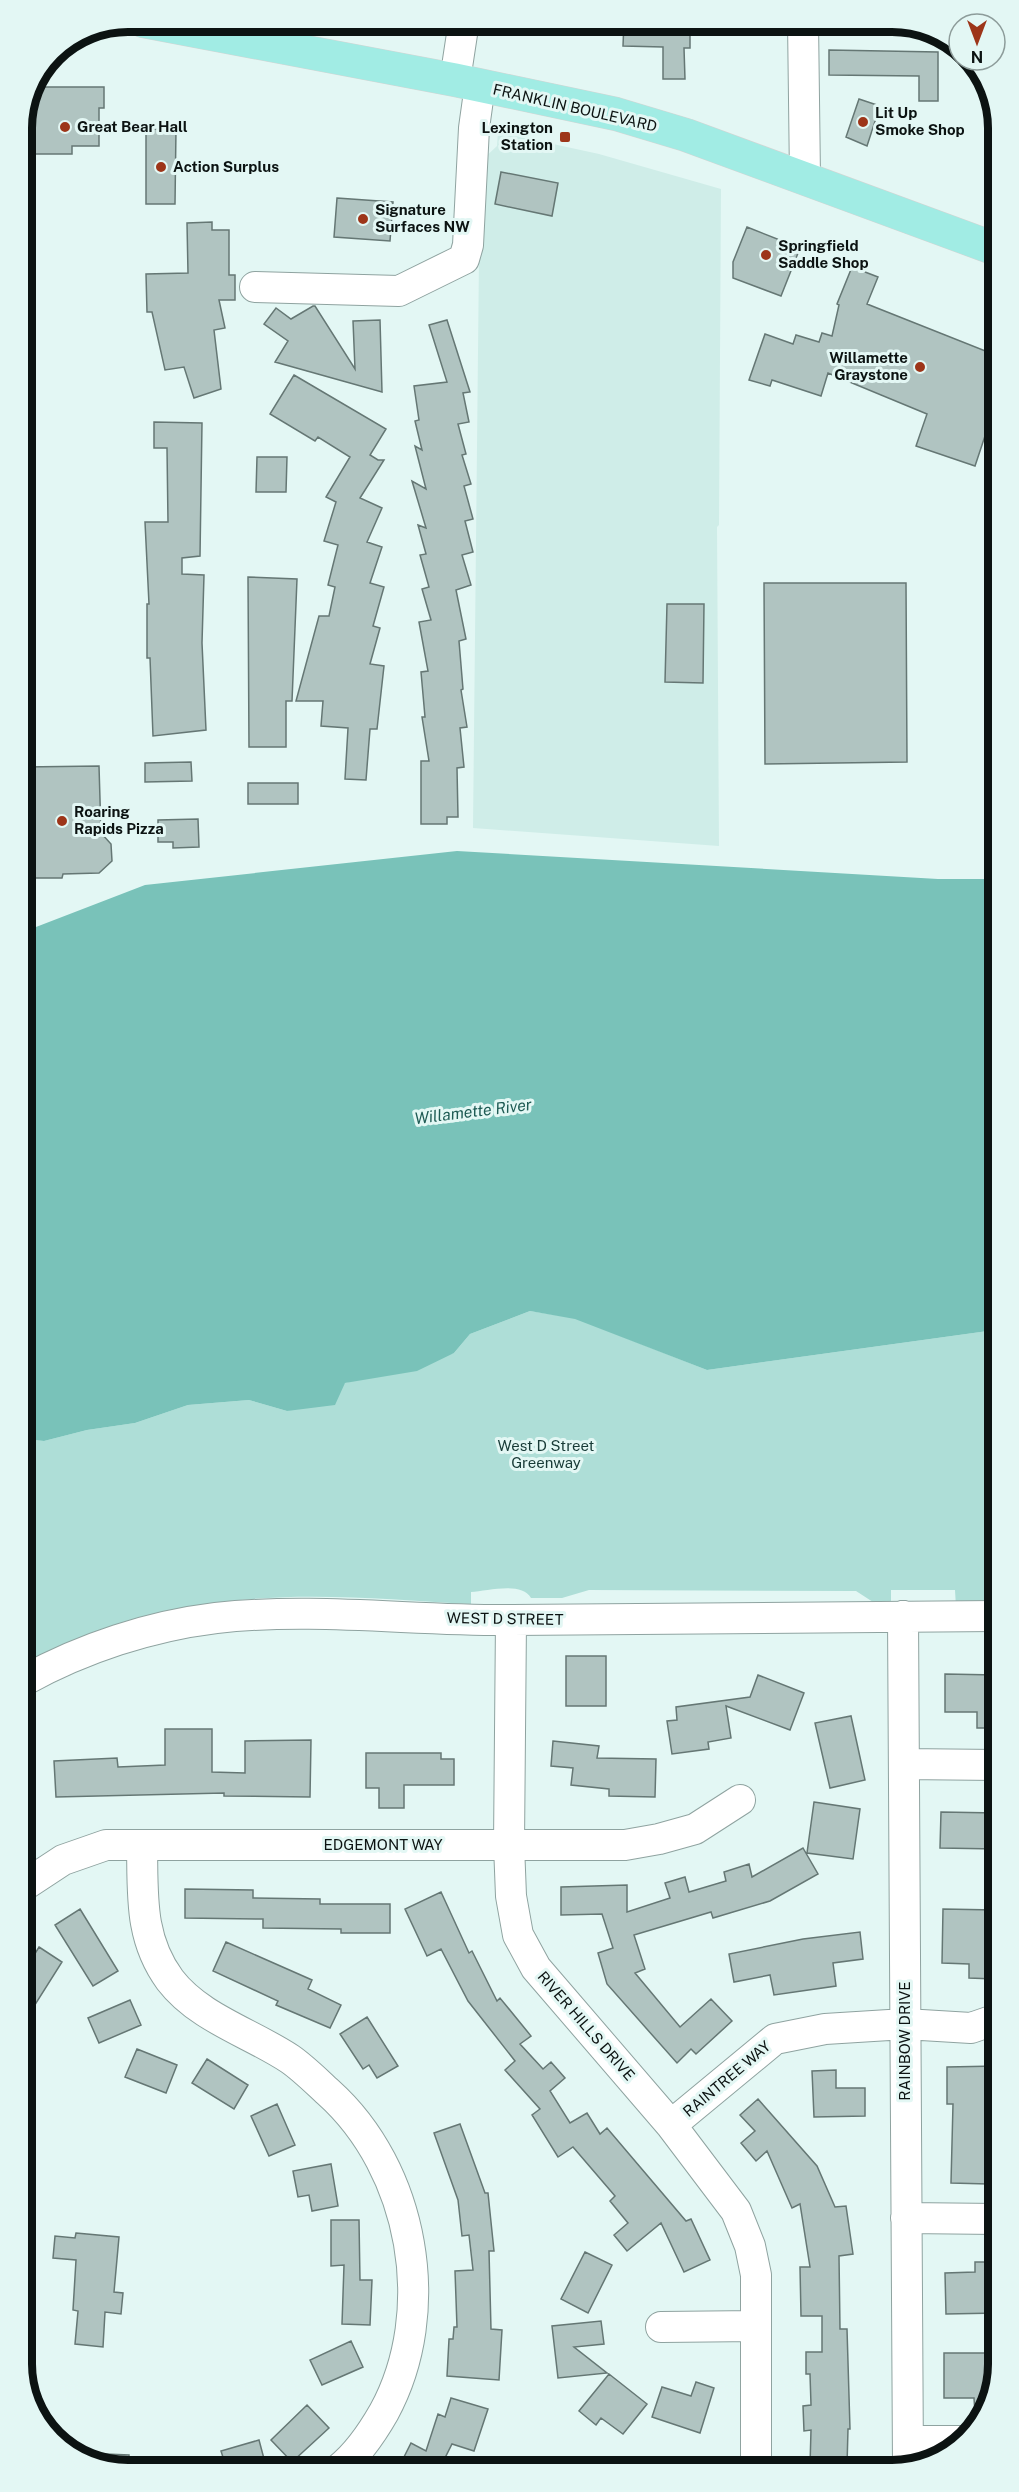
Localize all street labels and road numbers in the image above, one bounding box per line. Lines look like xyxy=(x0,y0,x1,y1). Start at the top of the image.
street label: FRANKLIN BOULEVARD xyxy=(491,80,659,135)
street label: WEST D STREET xyxy=(446,1609,564,1628)
street label: EDGEMONT WAY xyxy=(323,1836,443,1853)
street label: RIVER HILLS DRIVE xyxy=(534,1968,638,2084)
street label: RAINBOW DRIVE xyxy=(896,1981,913,2101)
street label: RAINTREE WAY xyxy=(680,2037,774,2120)

